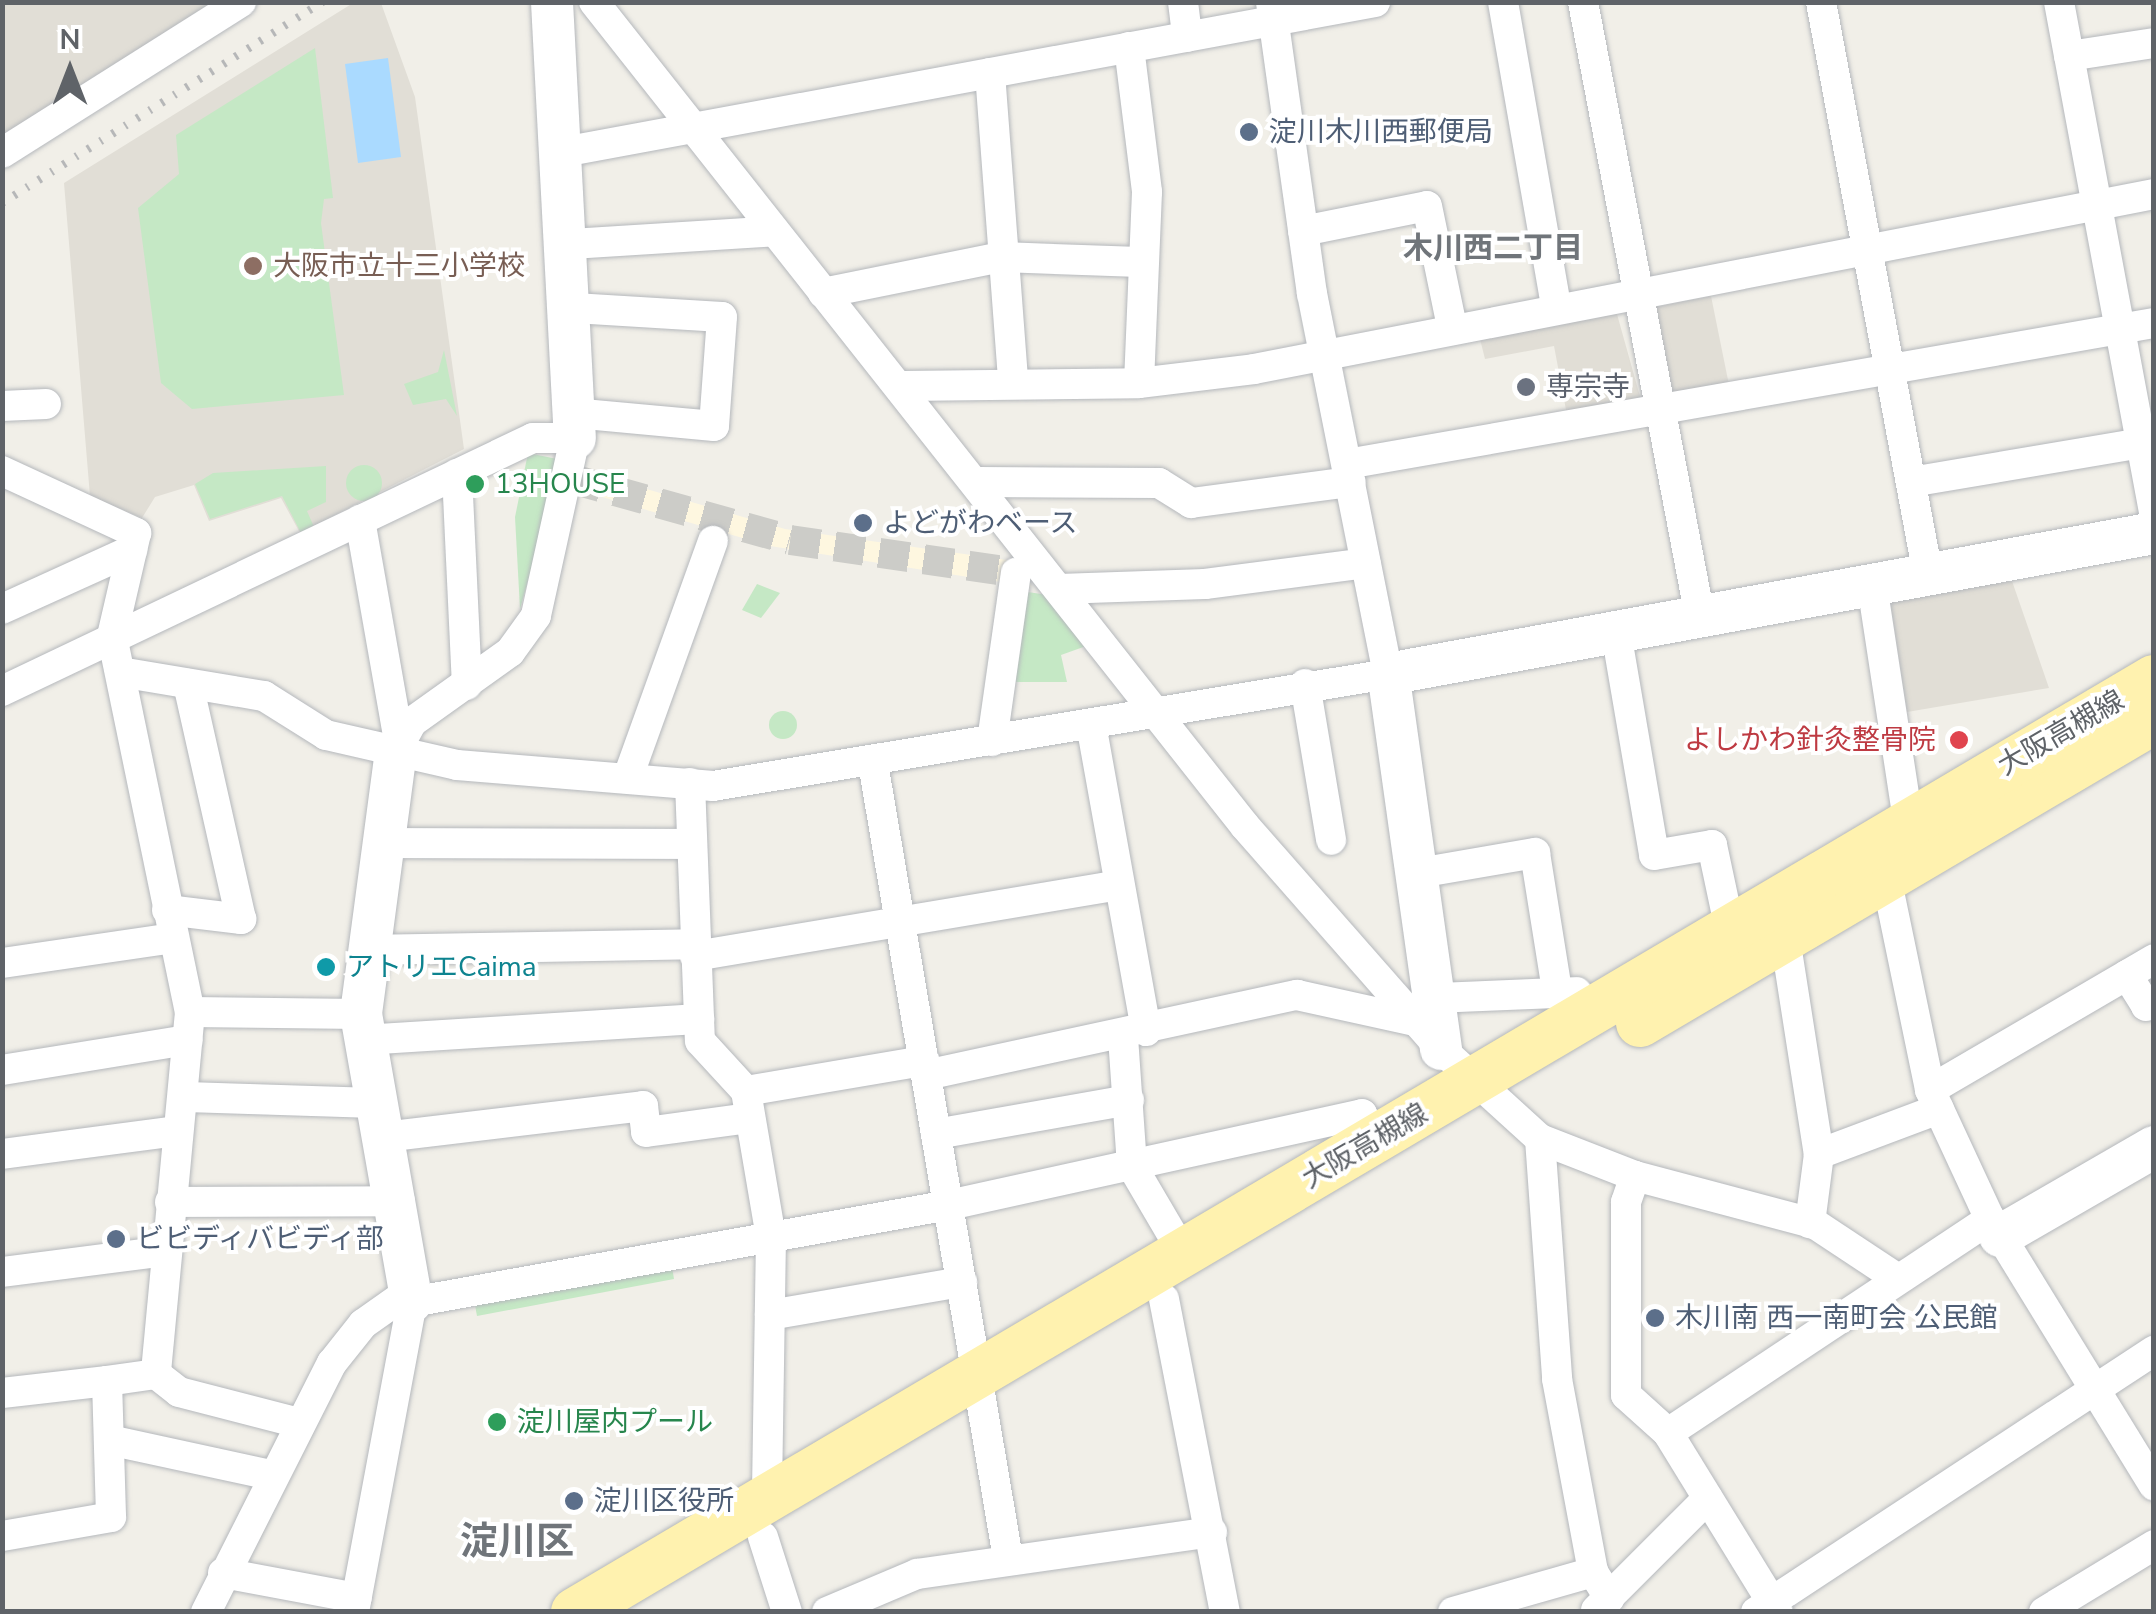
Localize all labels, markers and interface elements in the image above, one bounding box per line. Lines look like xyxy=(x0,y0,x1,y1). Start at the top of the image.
north arrow xyxy=(20,20,120,120)
text: N xyxy=(60,21,80,59)
place label: 淀川木川西郵便局 xyxy=(1269,115,1493,149)
marker: 淀川木川西郵便局 xyxy=(1238,121,1260,143)
district label: 木川西二丁目 xyxy=(1403,231,1583,267)
place label: 大阪市立十三小学校 xyxy=(273,249,525,283)
marker: 大阪市立十三小学校 xyxy=(242,255,264,277)
place label: 専宗寺 xyxy=(1546,370,1630,404)
marker: 専宗寺 xyxy=(1515,376,1537,398)
place label: 13HOUSE xyxy=(495,467,625,501)
marker: 13HOUSE xyxy=(464,473,486,495)
place label: よどがわベース xyxy=(883,506,1079,540)
marker: よどがわベース xyxy=(852,512,874,534)
street label: 大阪高槻線 xyxy=(1992,683,2130,783)
place label: よしかわ針灸整骨院 xyxy=(1684,723,1936,757)
marker: よしかわ針灸整骨院 xyxy=(1946,727,1972,753)
place label: アトリエCaima xyxy=(346,950,537,984)
marker: アトリエCaima xyxy=(315,956,337,978)
street label: 大阪高槻線 xyxy=(1296,1096,1434,1196)
place label: ビビディバビディ部 xyxy=(136,1222,388,1256)
marker: ビビディバビディ部 xyxy=(105,1228,127,1250)
place label: 木川南 西一南町会 公民館 xyxy=(1675,1301,1997,1335)
marker: 木川南 西一南町会 公民館 xyxy=(1644,1307,1666,1329)
place label: 淀川屋内プール xyxy=(517,1405,713,1439)
marker: 淀川屋内プール xyxy=(486,1411,508,1433)
place label: 淀川区役所 xyxy=(594,1484,734,1518)
marker: 淀川区役所 xyxy=(563,1490,585,1512)
district label: 淀川区 xyxy=(460,1519,574,1565)

